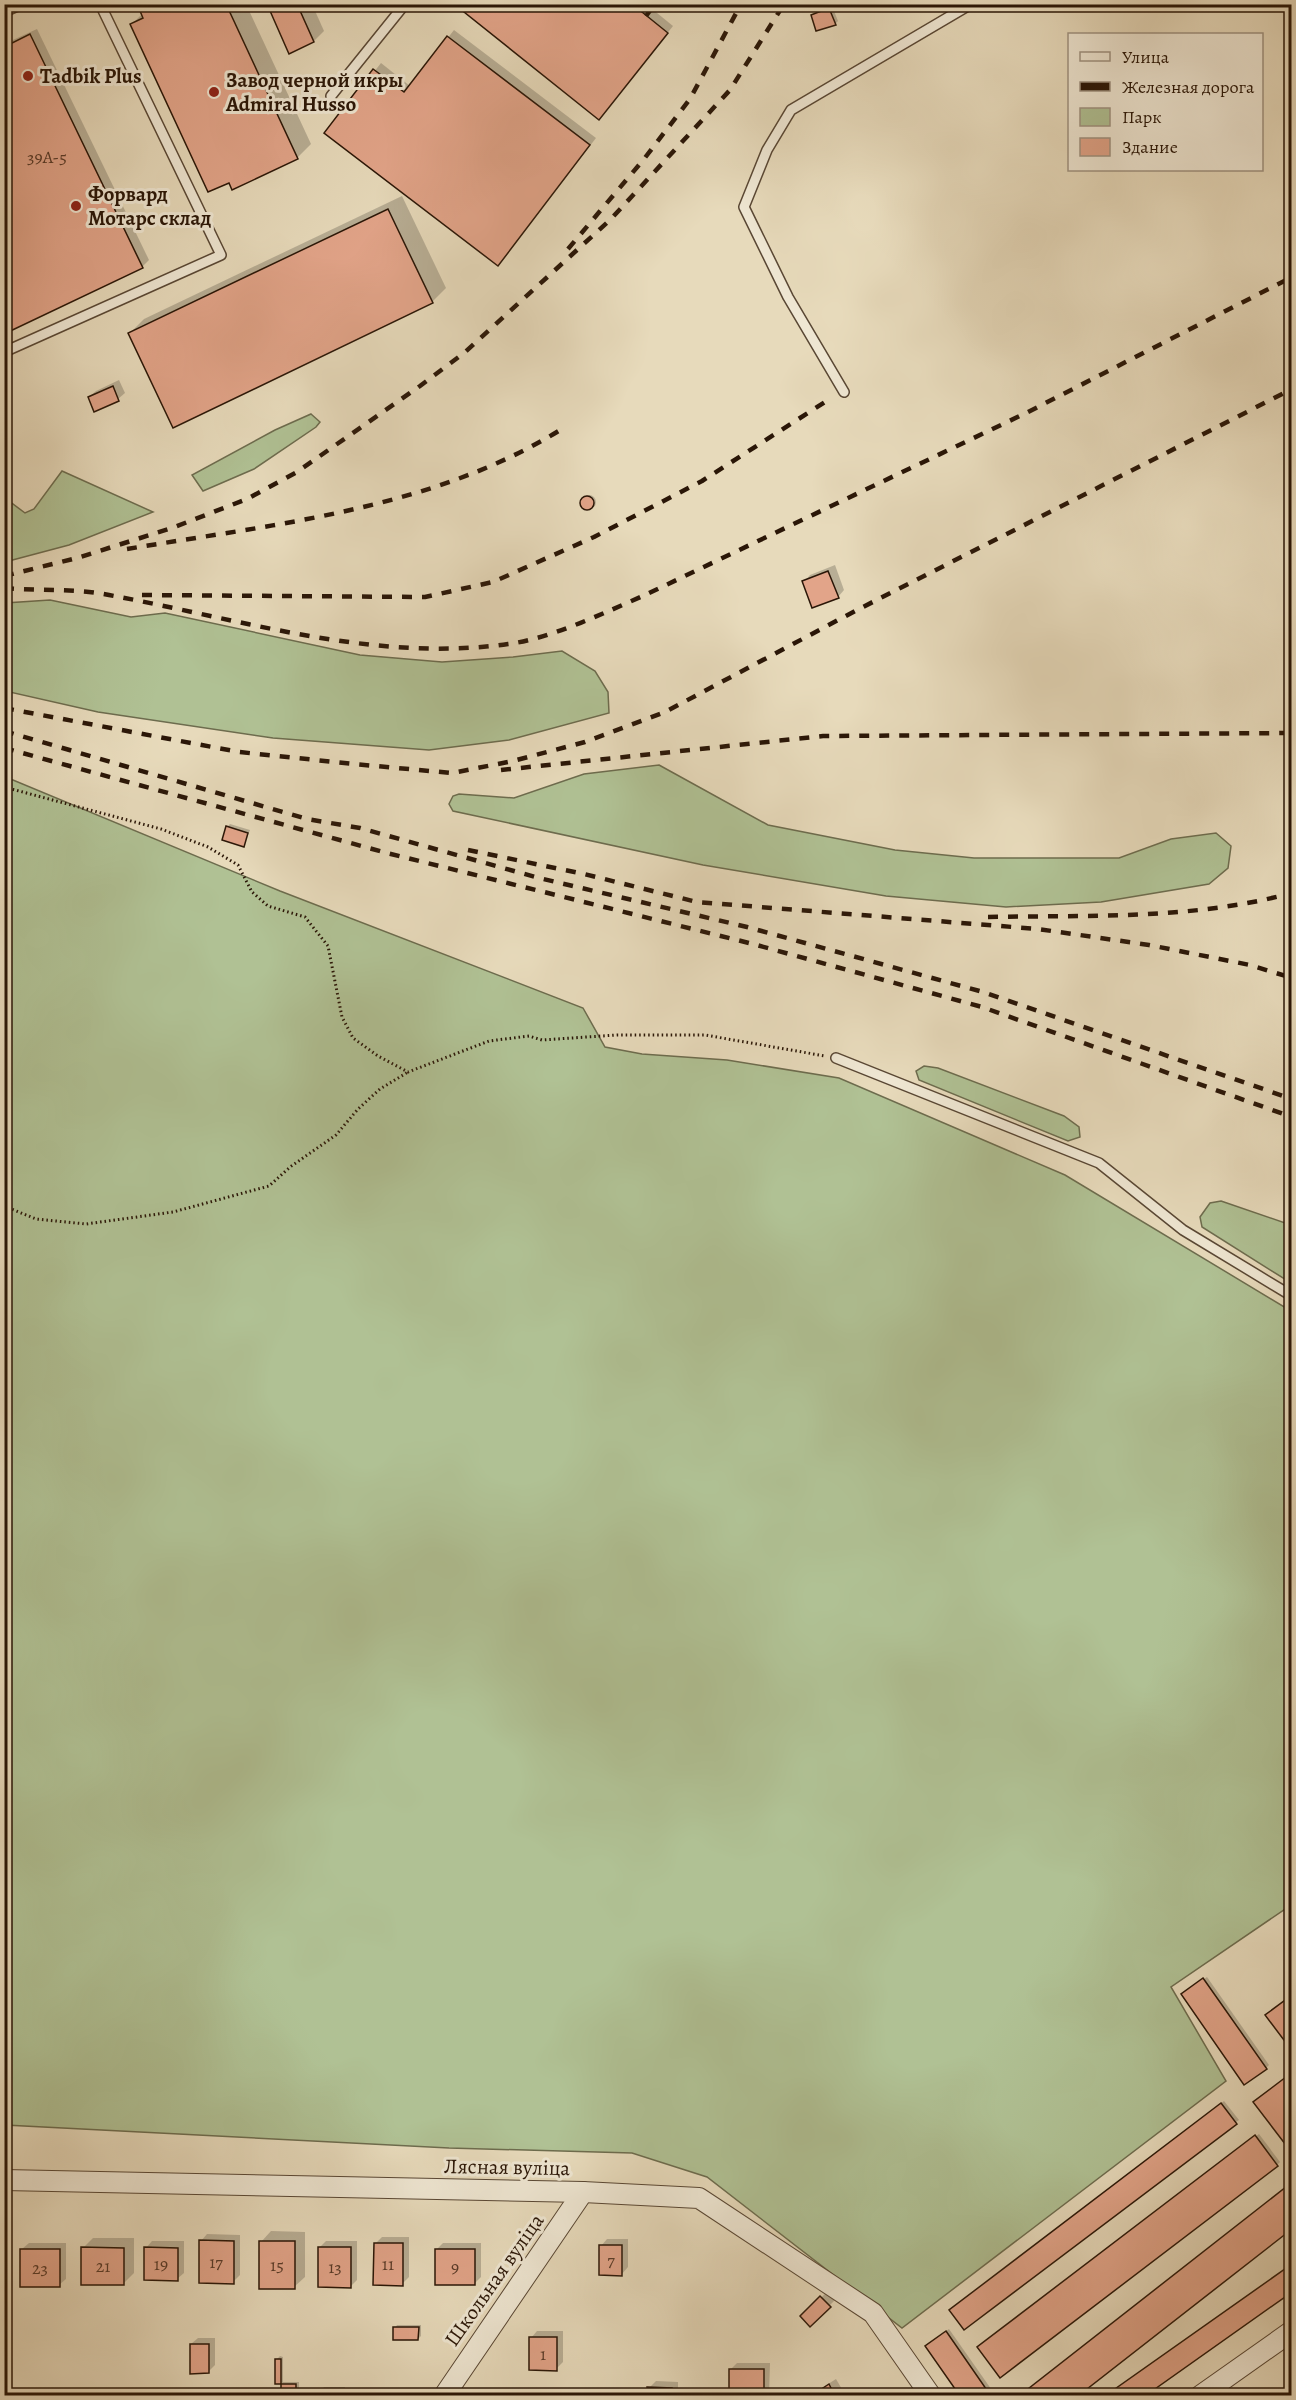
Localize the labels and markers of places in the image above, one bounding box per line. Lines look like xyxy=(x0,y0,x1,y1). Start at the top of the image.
place label: Tadbik Plus xyxy=(40,62,142,90)
place label: Завод черной икры Admiral Husso xyxy=(225,66,403,118)
marker: Tadbik Plus xyxy=(21,69,35,83)
marker: Завод черной икры Admiral Husso xyxy=(207,85,221,99)
place label: Форвард Мотарс склад xyxy=(88,180,212,232)
marker: Форвард Мотарс склад xyxy=(69,199,83,213)

